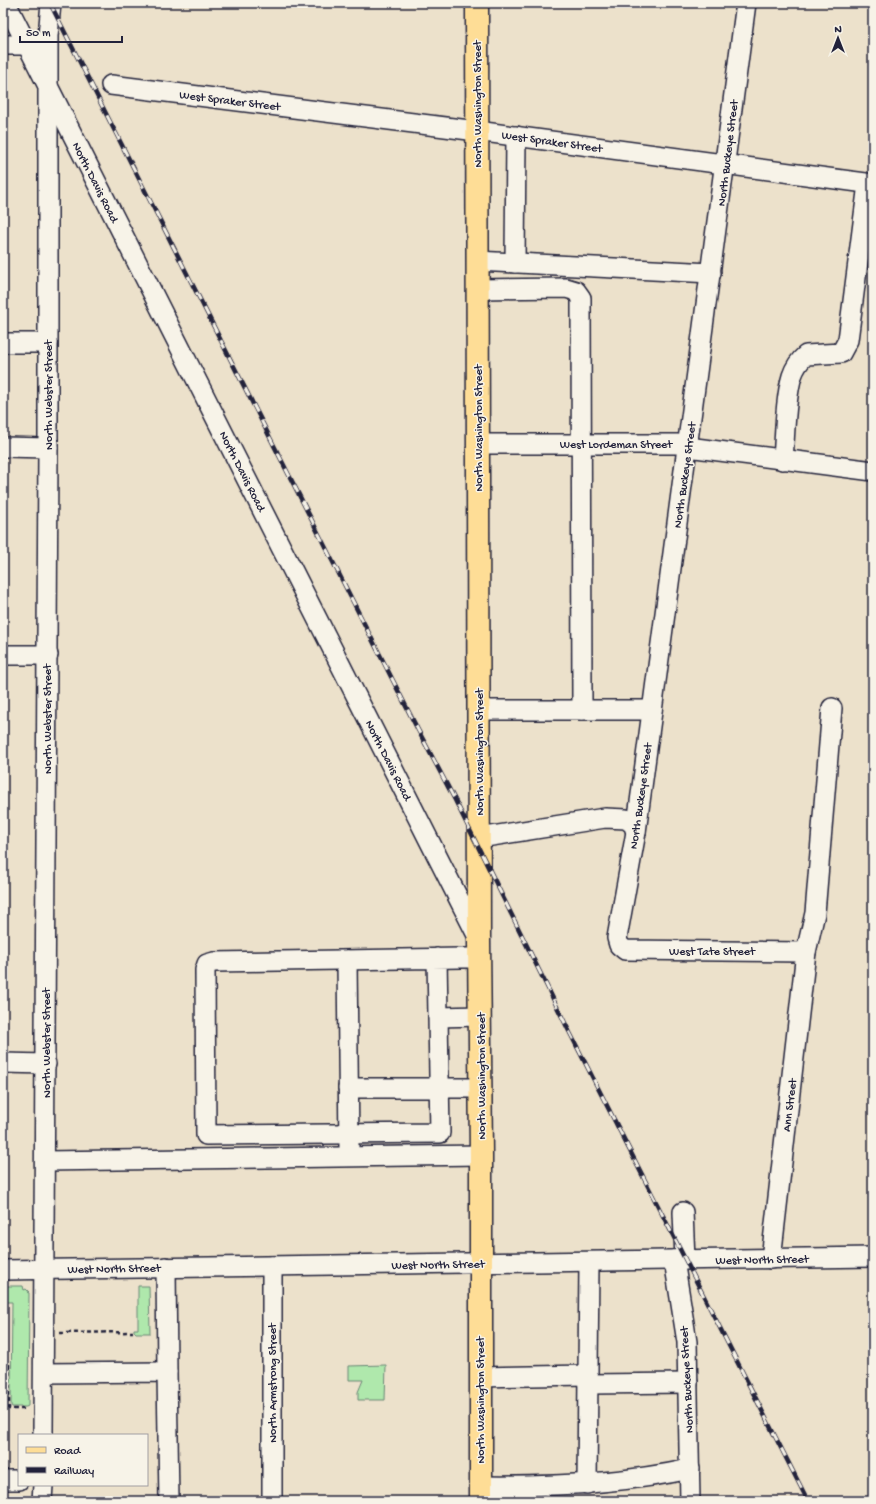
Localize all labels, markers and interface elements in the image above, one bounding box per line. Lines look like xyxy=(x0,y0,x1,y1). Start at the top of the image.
scale bar xyxy=(20,18,122,44)
north arrow xyxy=(818,18,858,58)
text: N xyxy=(834,24,842,36)
text: 50 m xyxy=(26,27,51,41)
street label: North Washington Street xyxy=(472,39,486,168)
street label: West Spraker Street xyxy=(178,89,282,115)
street label: North Buckeye Street xyxy=(716,98,743,207)
street label: West Spraker Street xyxy=(500,129,604,157)
street label: North Davis Road xyxy=(68,140,121,226)
street label: North Webster Street xyxy=(43,339,57,450)
street label: North Washington Street xyxy=(473,363,487,492)
street label: North Buckeye Street xyxy=(672,420,700,529)
street label: North Davis Road xyxy=(215,429,268,515)
street label: West Lordeman Street xyxy=(560,439,673,453)
street label: North Webster Street xyxy=(42,663,56,774)
street label: North Washington Street xyxy=(474,687,488,816)
street label: North Davis Road xyxy=(361,718,414,804)
street label: North Buckeye Street xyxy=(628,741,656,850)
street label: West Tate Street xyxy=(669,946,756,960)
street label: North Webster Street xyxy=(41,987,55,1098)
street label: North Washington Street xyxy=(476,1011,490,1140)
street label: Ann Street xyxy=(781,1077,801,1133)
street label: West North Street xyxy=(715,1253,810,1269)
street label: West North Street xyxy=(391,1258,486,1274)
street label: West North Street xyxy=(67,1262,162,1278)
street label: North Armstrong Street xyxy=(267,1322,281,1443)
street label: North Buckeye Street xyxy=(678,1325,698,1434)
street label: North Washington Street xyxy=(475,1335,489,1464)
legend xyxy=(18,1434,148,1486)
text: Road xyxy=(54,1445,81,1459)
text: Railway xyxy=(54,1465,94,1479)

